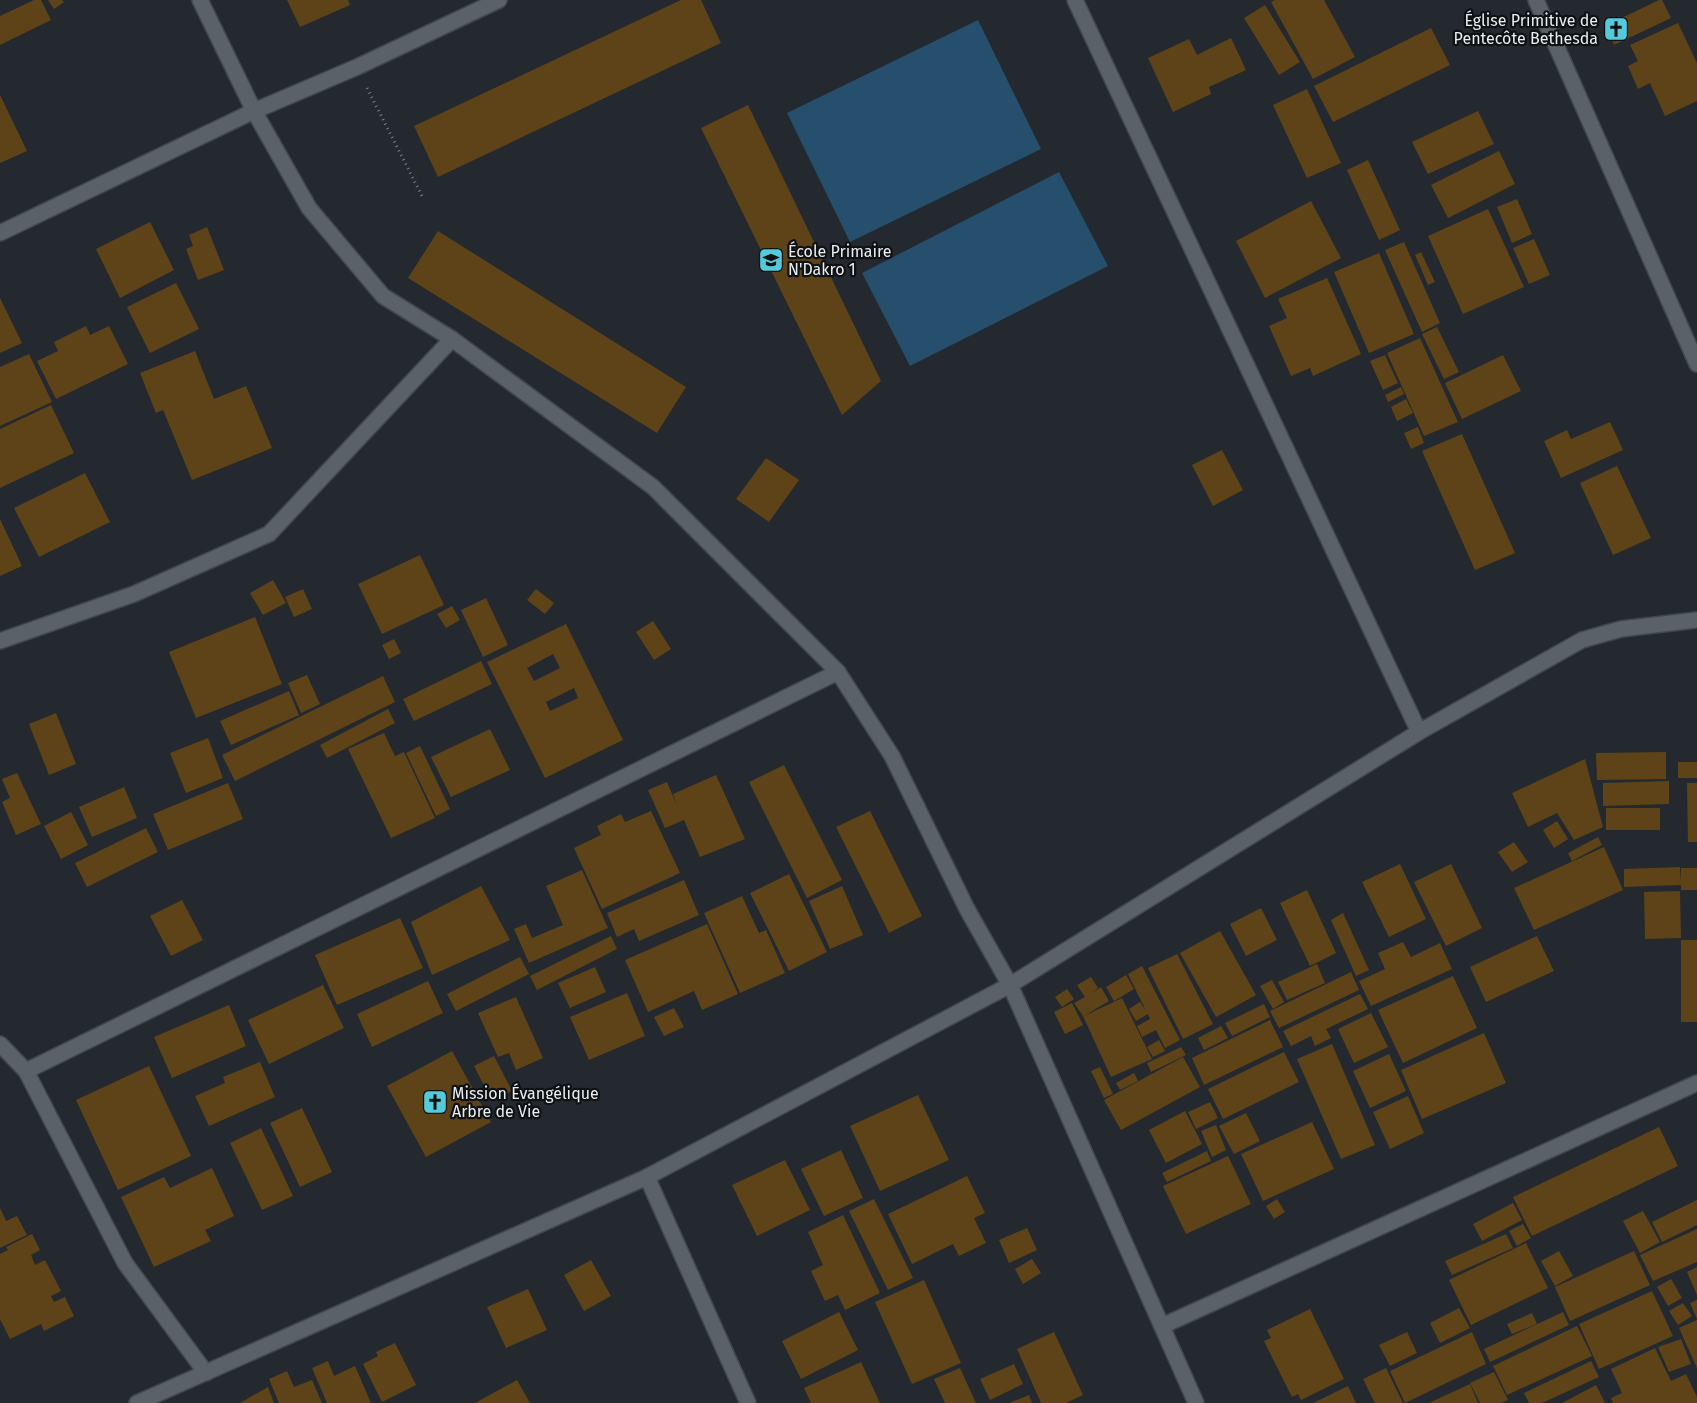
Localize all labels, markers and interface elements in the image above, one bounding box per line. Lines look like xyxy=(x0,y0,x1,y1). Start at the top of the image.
place label: Église Primitive de Pentecôte Bethesda xyxy=(1454,10,1598,48)
church icon: Église Primitive de Pentecôte Bethesda xyxy=(1603,16,1629,42)
place label: École Primaire N'Dakro 1 xyxy=(788,241,892,279)
school or university icon: École Primaire N'Dakro 1 xyxy=(758,247,784,273)
place label: Mission Évangélique Arbre de Vie xyxy=(452,1083,599,1121)
church icon: Mission Évangélique Arbre de Vie xyxy=(422,1089,448,1115)

